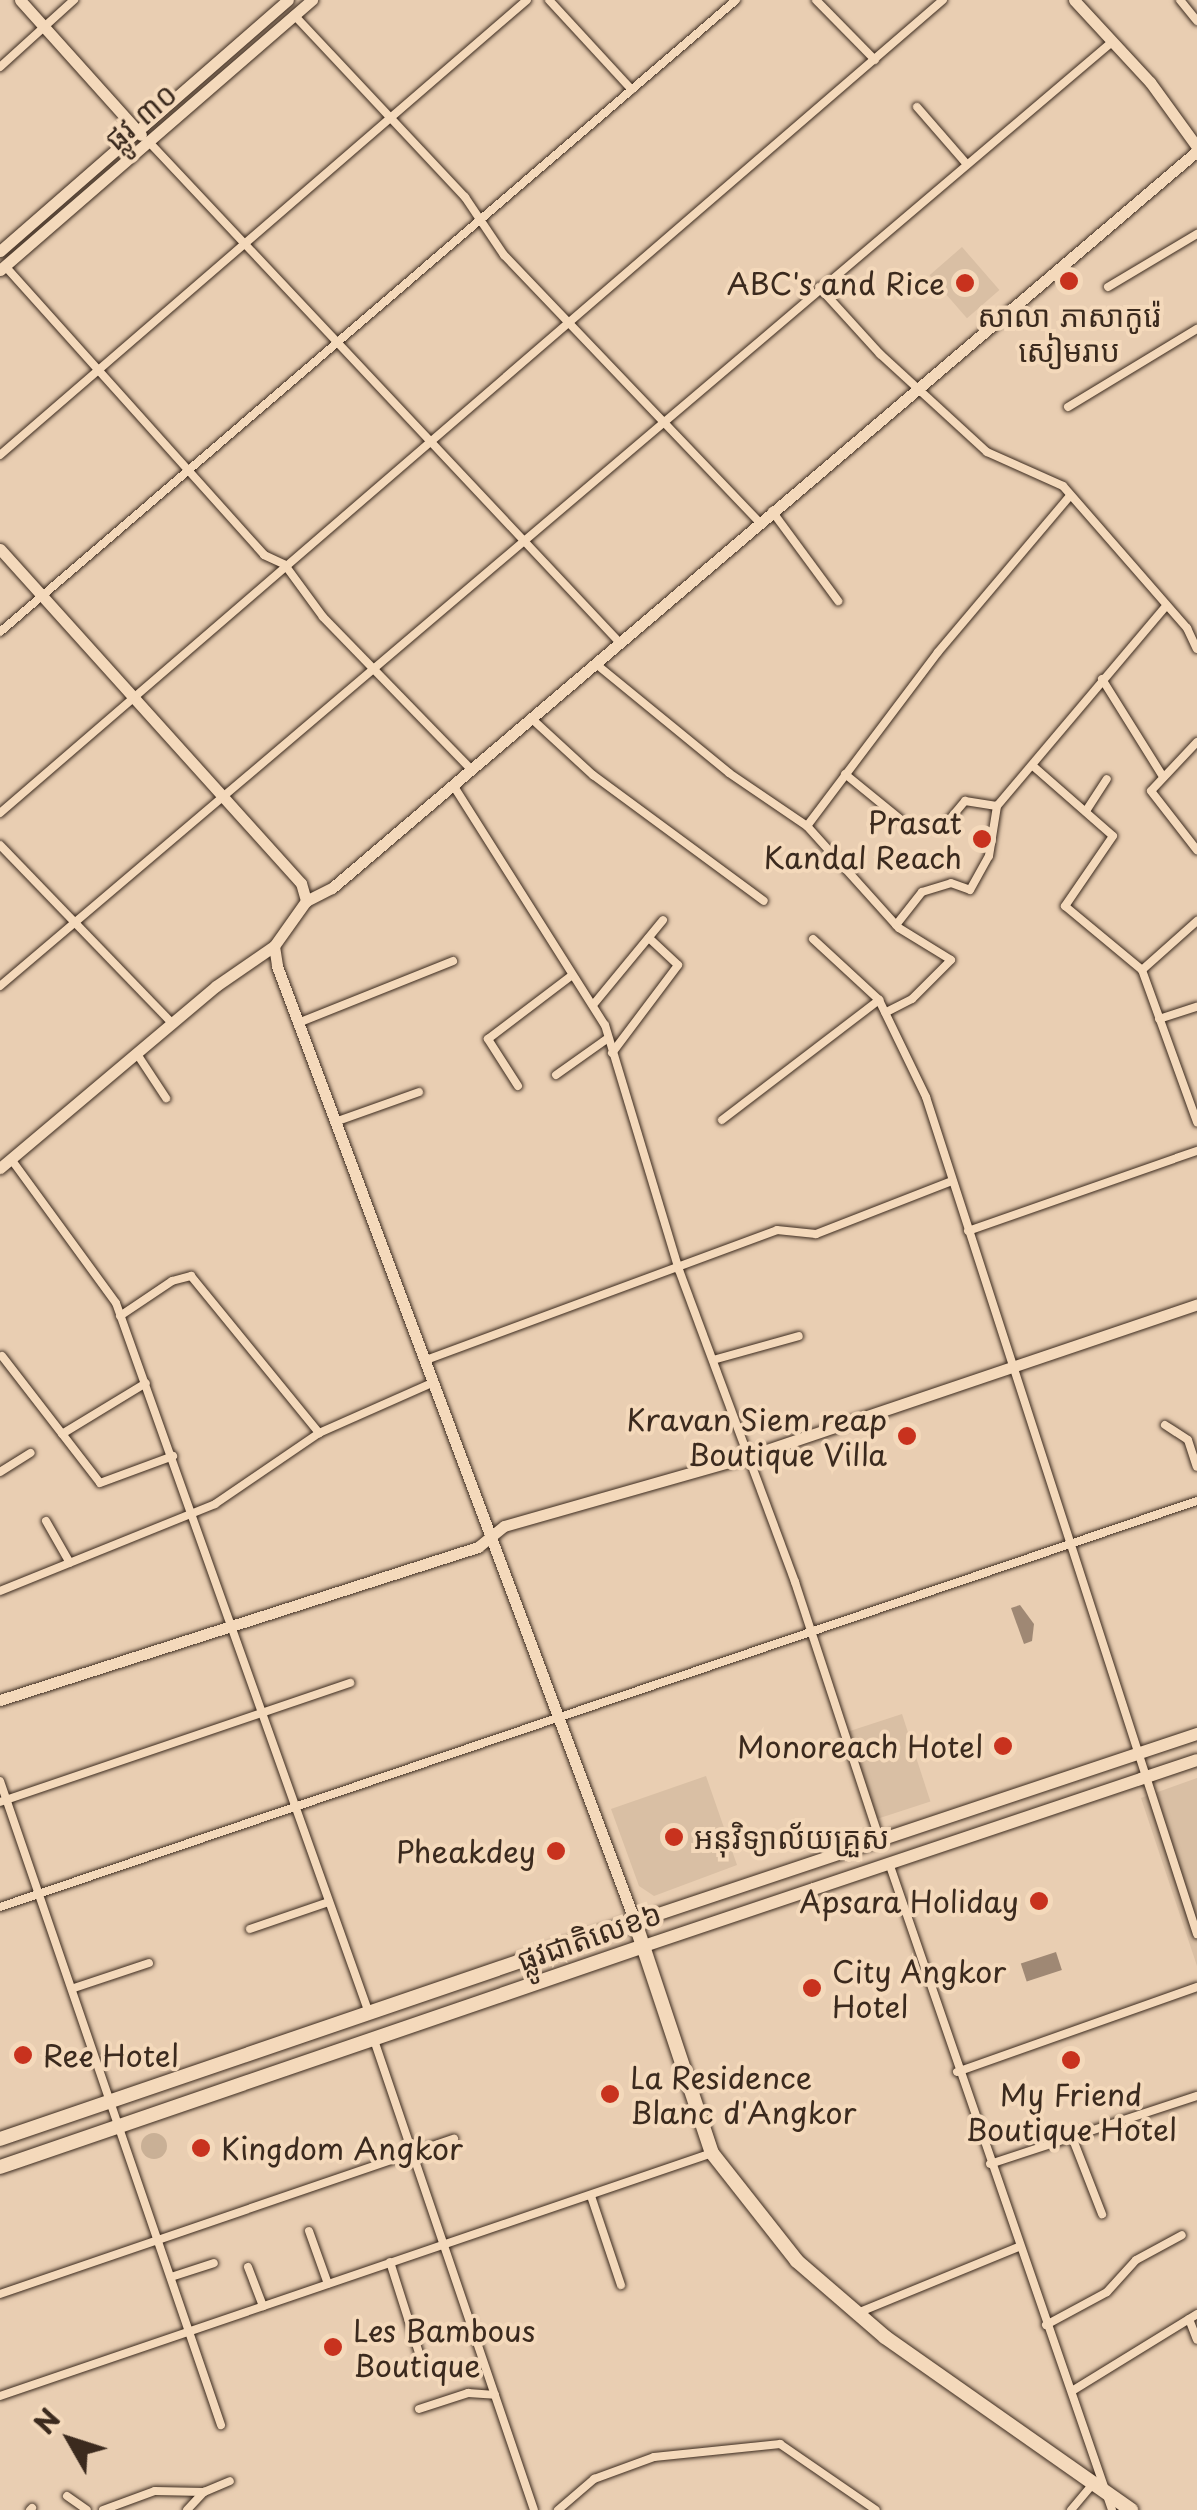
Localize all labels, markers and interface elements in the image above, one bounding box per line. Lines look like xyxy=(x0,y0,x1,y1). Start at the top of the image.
street label: ផ្លូវ ៣០ xyxy=(97,75,183,157)
place label: ABC's and Rice xyxy=(724,265,945,301)
marker: សាលា ភាសាកូរ៉េ សៀមរាប xyxy=(1058,270,1080,292)
marker: ABC's and Rice xyxy=(954,272,976,294)
place label: សាលា ភាសាកូរ៉េ សៀមរាប xyxy=(977,297,1161,368)
place label: Prasat Kandal Reach xyxy=(763,804,962,874)
marker: Prasat Kandal Reach xyxy=(971,828,993,850)
place label: Kravan Siem reap Boutique Villa xyxy=(629,1401,887,1472)
marker: Kravan Siem reap Boutique Villa xyxy=(896,1425,918,1447)
place label: Monoreach Hotel xyxy=(736,1728,983,1764)
marker: Monoreach Hotel xyxy=(992,1735,1014,1757)
place label: អនុវិទ្យាល័យគ្រួស xyxy=(694,1819,889,1855)
marker: អនុវិទ្យាល័យគ្រួស xyxy=(663,1826,685,1848)
place label: Pheakdey xyxy=(396,1833,536,1869)
marker: Pheakdey xyxy=(545,1840,567,1862)
place label: Apsara Holiday xyxy=(797,1883,1019,1919)
marker: Apsara Holiday xyxy=(1028,1890,1050,1912)
street label: ផ្លូវជាតិលេខ៦ xyxy=(512,1895,666,1977)
place label: City Angkor Hotel xyxy=(832,1953,1012,2024)
marker: City Angkor Hotel xyxy=(801,1977,823,1999)
place label: Ree Hotel xyxy=(43,2037,183,2073)
marker: Ree Hotel xyxy=(12,2044,34,2066)
marker: My Friend Boutique Hotel xyxy=(1060,2049,1082,2071)
place label: La Residence Blanc d'Angkor xyxy=(630,2059,855,2130)
place label: My Friend Boutique Hotel xyxy=(964,2076,1178,2146)
marker: La Residence Blanc d'Angkor xyxy=(599,2083,621,2105)
place label: Kingdom Angkor xyxy=(221,2130,464,2166)
marker: Kingdom Angkor xyxy=(190,2137,212,2159)
place label: Les Bambous Boutique xyxy=(353,2312,540,2382)
marker: Les Bambous Boutique xyxy=(322,2336,344,2358)
north arrow xyxy=(20,2390,120,2490)
text: N xyxy=(23,2399,70,2443)

